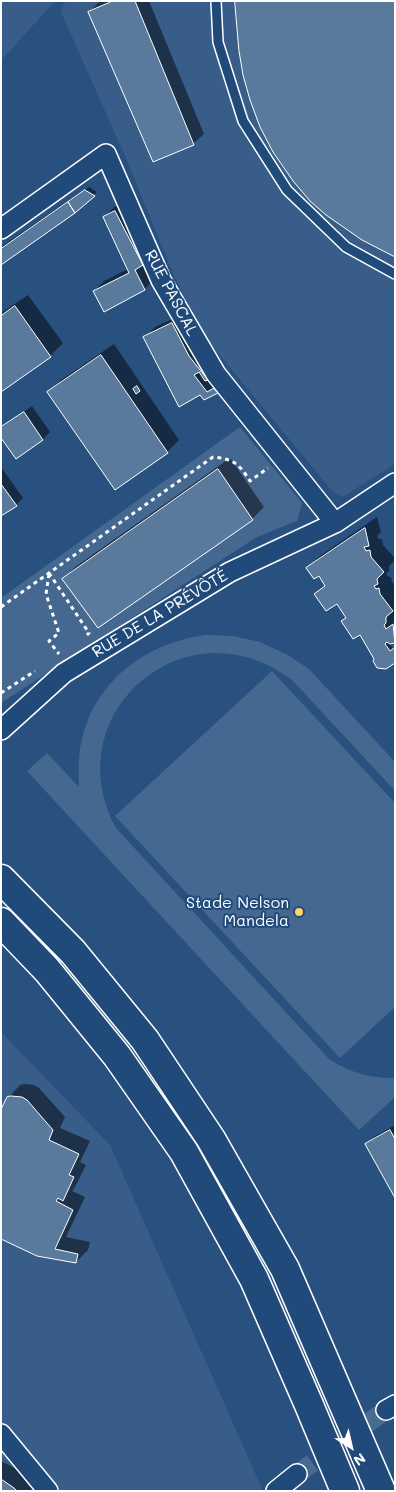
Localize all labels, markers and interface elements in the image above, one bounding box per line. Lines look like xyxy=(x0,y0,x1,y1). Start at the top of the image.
street label: RUE PASCAL xyxy=(140,247,202,339)
street label: RUE DE LA PRÉVÔTÉ xyxy=(89,566,231,662)
place label: Stade Nelson Mandela xyxy=(186,893,289,931)
marker: Stade Nelson Mandela xyxy=(293,906,305,918)
north arrow xyxy=(326,1422,376,1472)
text: N xyxy=(350,1449,370,1471)

